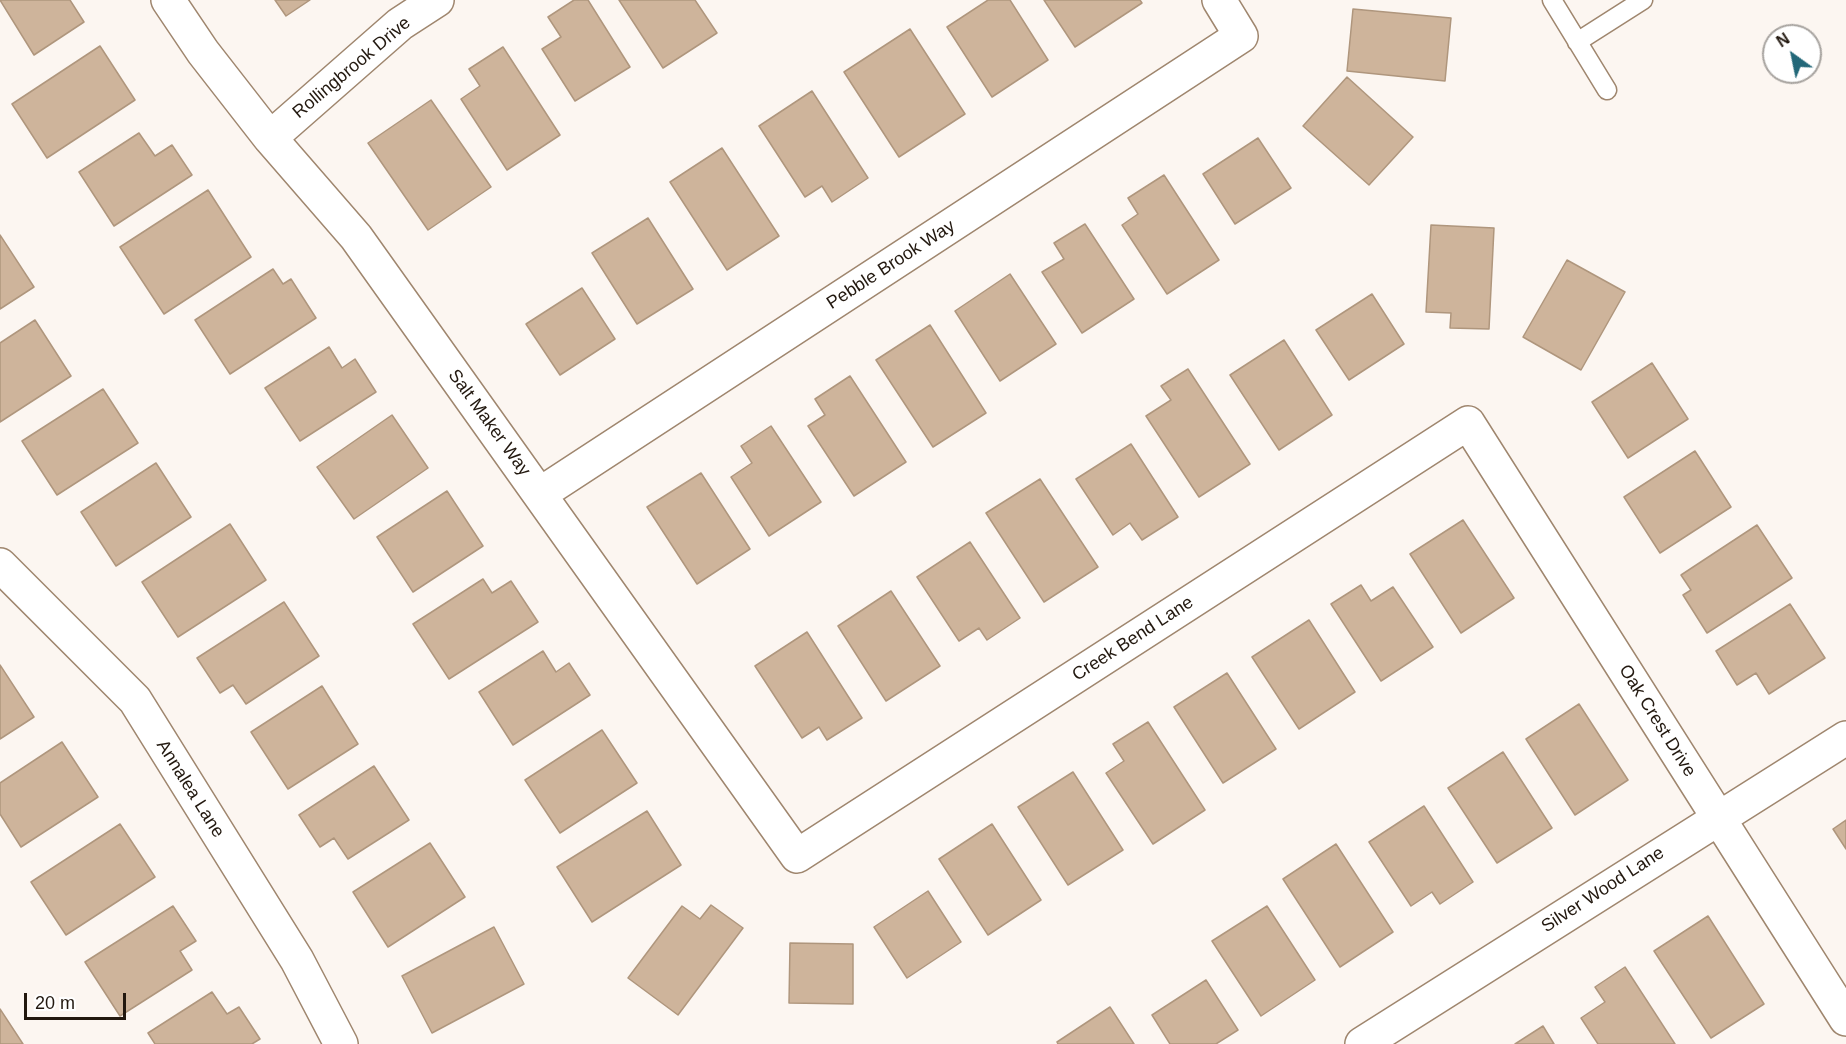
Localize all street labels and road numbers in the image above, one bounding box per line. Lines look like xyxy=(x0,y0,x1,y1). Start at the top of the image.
street label: Rollingbrook Drive xyxy=(289,12,415,124)
street label: Pebble Brook Way xyxy=(823,216,959,314)
street label: Salt Maker Way xyxy=(443,366,535,480)
street label: Creek Bend Lane xyxy=(1068,592,1198,686)
street label: Oak Crest Drive xyxy=(1614,661,1700,781)
street label: Annalea Lane xyxy=(151,736,229,842)
street label: Silver Wood Lane xyxy=(1538,842,1668,938)

